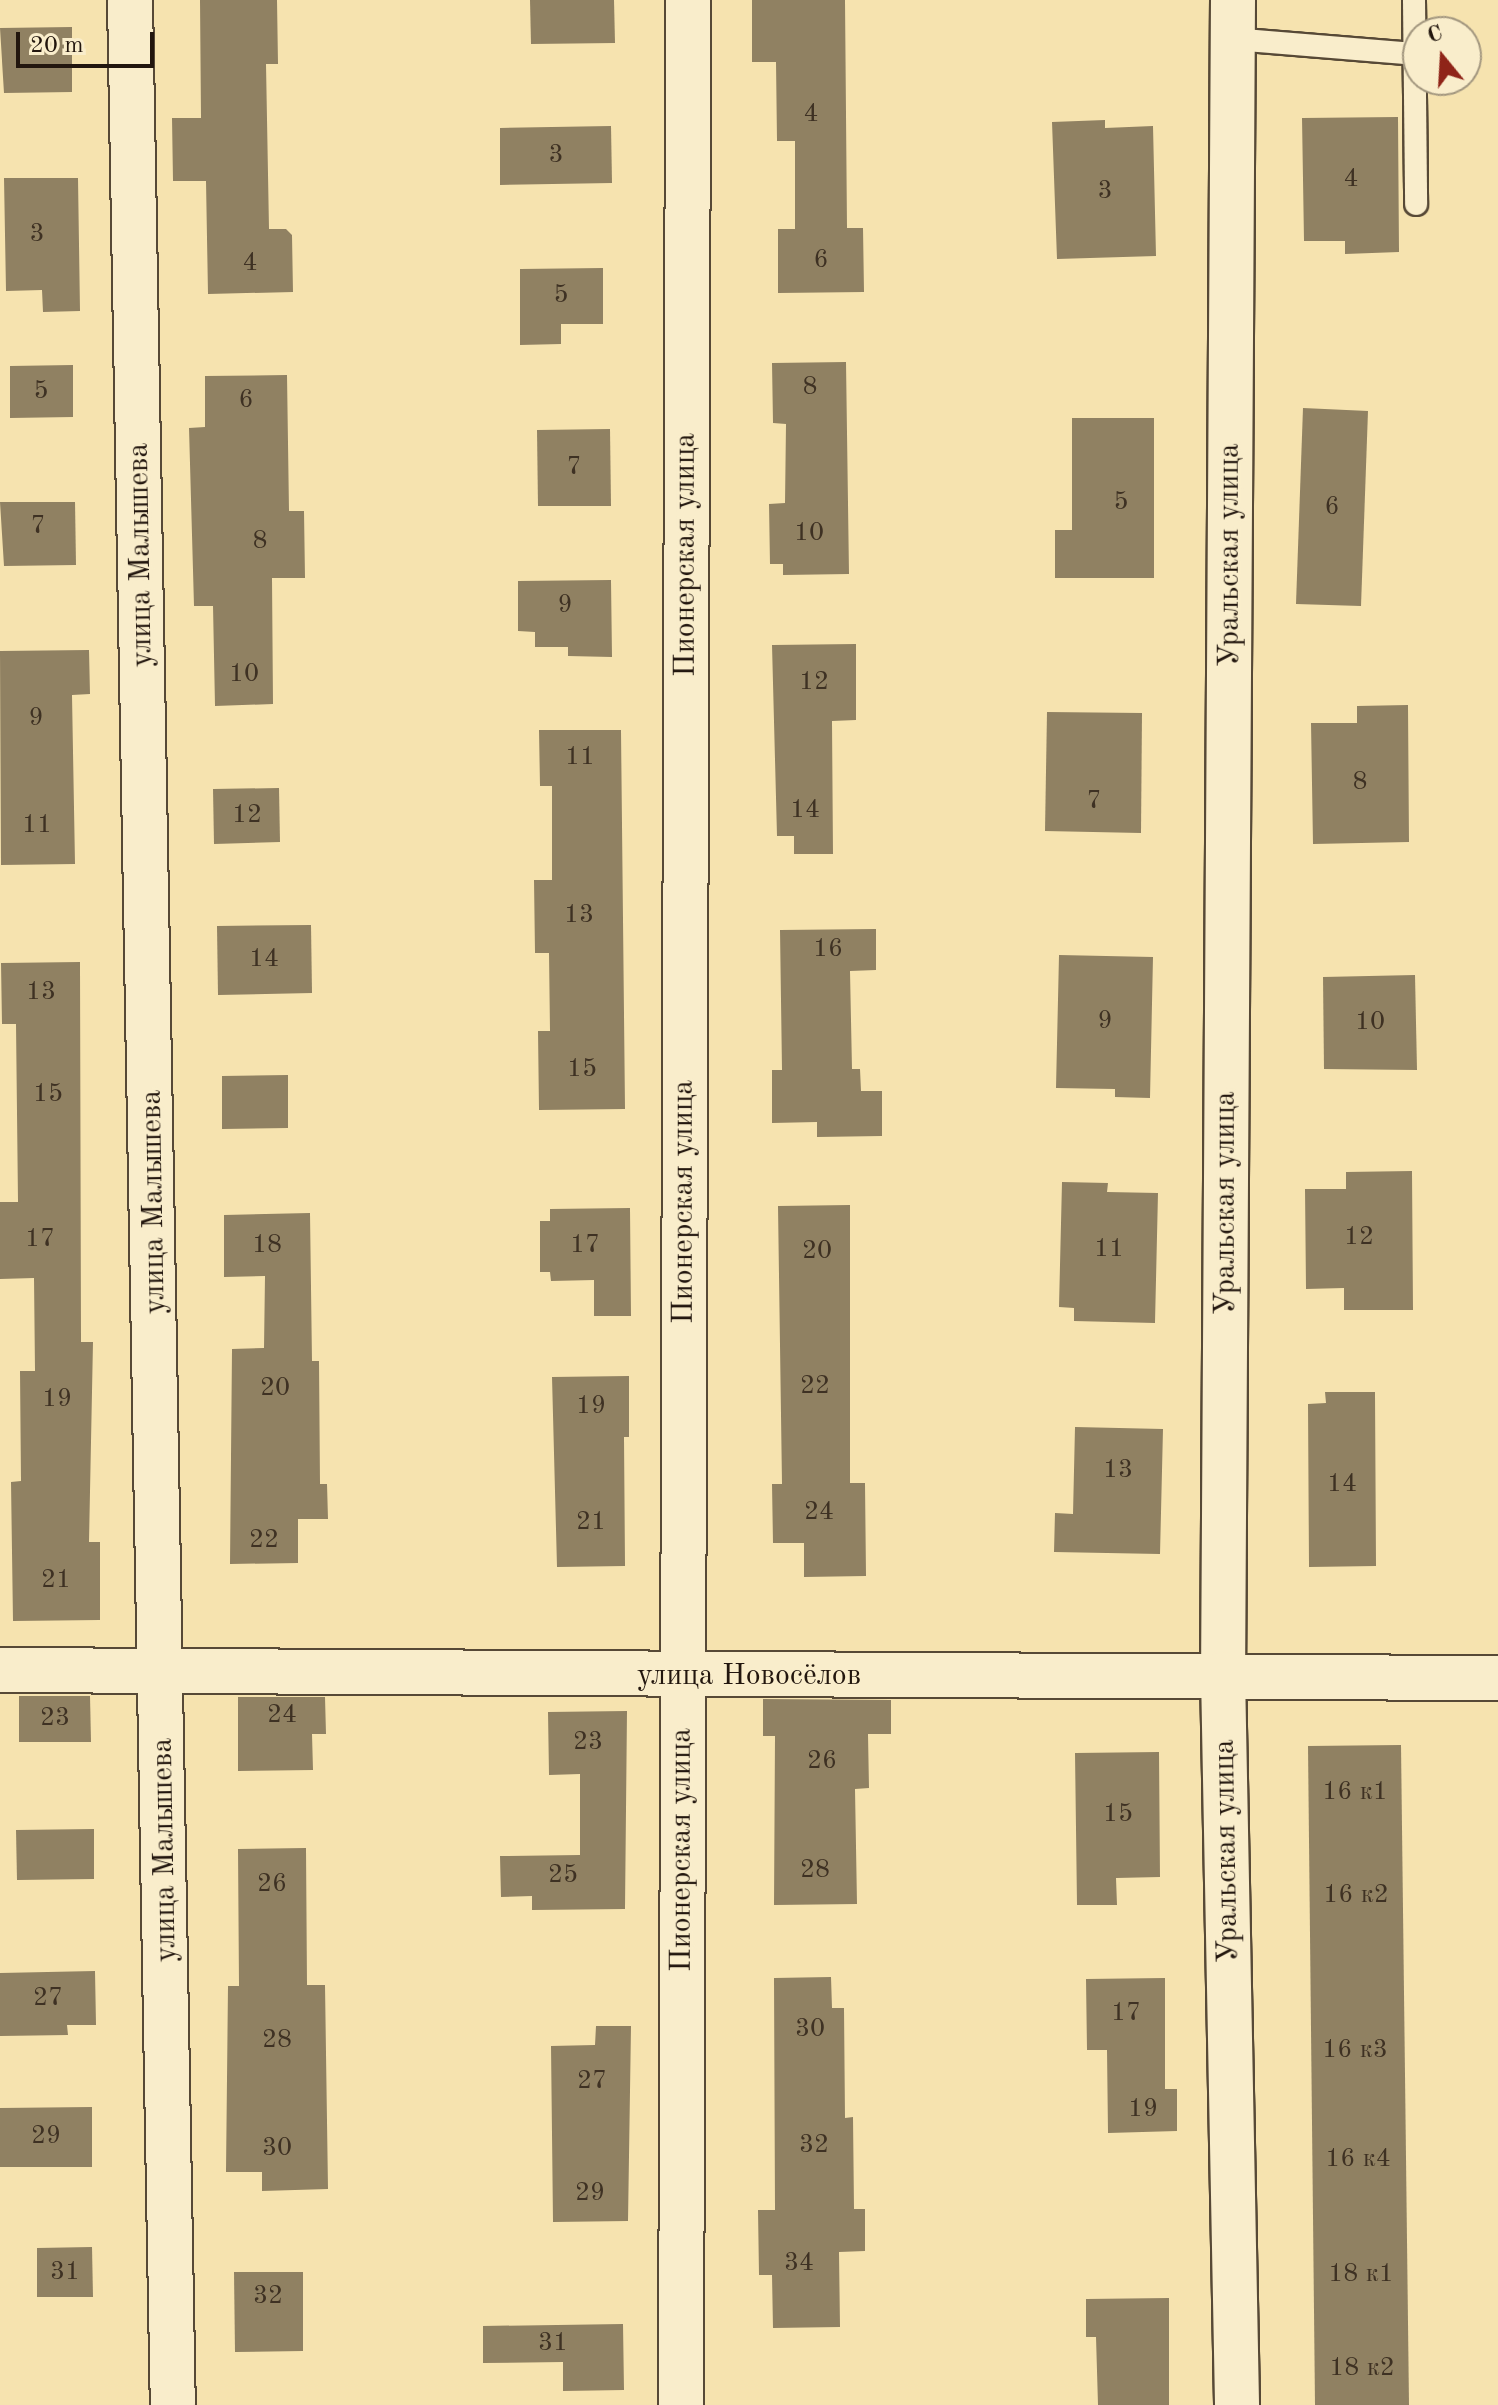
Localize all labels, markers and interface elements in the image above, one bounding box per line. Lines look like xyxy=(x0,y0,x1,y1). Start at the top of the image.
scale bar xyxy=(20,16,158,66)
north arrow xyxy=(1402,16,1482,96)
text: С xyxy=(1425,22,1446,48)
text: 20 m xyxy=(30,34,84,58)
house number: 4 xyxy=(803,99,819,131)
house number: 3 xyxy=(548,140,564,172)
house number: 4 xyxy=(1343,164,1359,196)
house number: 3 xyxy=(1097,176,1113,208)
house number: 3 xyxy=(29,219,45,251)
house number: 6 xyxy=(813,245,829,277)
house number: 4 xyxy=(242,248,258,280)
house number: 5 xyxy=(553,280,569,312)
house number: 8 xyxy=(802,372,818,404)
house number: 5 xyxy=(33,376,49,408)
house number: 6 xyxy=(238,385,254,417)
street label: Пионерская улица xyxy=(668,433,704,677)
street label: улица Малышева xyxy=(121,443,161,667)
street label: Уральская улица xyxy=(1212,443,1248,667)
house number: 7 xyxy=(566,452,582,484)
house number: 5 xyxy=(1113,487,1129,519)
house number: 6 xyxy=(1324,492,1340,524)
house number: 7 xyxy=(30,511,46,543)
house number: 10 xyxy=(794,518,824,550)
house number: 8 xyxy=(252,526,268,558)
house number: 9 xyxy=(557,590,573,622)
house number: 10 xyxy=(229,659,259,691)
house number: 12 xyxy=(799,667,829,699)
house number: 9 xyxy=(28,703,44,735)
house number: 11 xyxy=(565,742,595,774)
house number: 8 xyxy=(1352,767,1368,799)
house number: 7 xyxy=(1086,786,1102,818)
house number: 14 xyxy=(790,795,820,827)
house number: 12 xyxy=(232,800,262,832)
house number: 11 xyxy=(22,810,52,842)
house number: 13 xyxy=(564,900,594,932)
house number: 16 xyxy=(813,934,843,966)
house number: 14 xyxy=(249,944,279,976)
house number: 13 xyxy=(26,977,56,1009)
house number: 9 xyxy=(1097,1006,1113,1038)
house number: 10 xyxy=(1355,1007,1385,1039)
house number: 15 xyxy=(567,1054,597,1086)
house number: 15 xyxy=(33,1079,63,1111)
street label: Пионерская улица xyxy=(666,1080,702,1324)
street label: улица Малышева xyxy=(134,1090,174,1314)
street label: Уральская улица xyxy=(1208,1091,1244,1315)
house number: 12 xyxy=(1344,1222,1374,1254)
house number: 17 xyxy=(25,1224,55,1256)
house number: 18 xyxy=(252,1230,282,1262)
house number: 17 xyxy=(570,1230,600,1262)
house number: 11 xyxy=(1094,1234,1124,1266)
house number: 20 xyxy=(802,1236,832,1268)
house number: 22 xyxy=(800,1371,830,1403)
house number: 20 xyxy=(260,1373,290,1405)
house number: 19 xyxy=(42,1384,72,1416)
house number: 19 xyxy=(576,1391,606,1423)
house number: 13 xyxy=(1103,1455,1133,1487)
house number: 14 xyxy=(1327,1469,1357,1501)
house number: 24 xyxy=(804,1497,834,1529)
house number: 21 xyxy=(576,1507,606,1539)
house number: 22 xyxy=(249,1525,279,1557)
house number: 21 xyxy=(41,1565,71,1597)
street label: улица Новосёлов xyxy=(637,1658,861,1694)
house number: 24 xyxy=(267,1700,297,1732)
house number: 23 xyxy=(40,1703,70,1735)
house number: 23 xyxy=(573,1727,603,1759)
street label: Пионерская улица xyxy=(664,1728,700,1972)
street label: улица Малышева xyxy=(145,1738,185,1962)
street label: Уральская улица xyxy=(1207,1739,1247,1963)
house number: 26 xyxy=(807,1746,837,1778)
house number: 16 к1 xyxy=(1322,1777,1388,1809)
house number: 15 xyxy=(1103,1799,1133,1831)
house number: 28 xyxy=(800,1855,830,1887)
house number: 25 xyxy=(548,1860,578,1892)
house number: 26 xyxy=(257,1869,287,1901)
house number: 16 к2 xyxy=(1323,1880,1389,1912)
house number: 27 xyxy=(33,1983,63,2015)
house number: 17 xyxy=(1111,1998,1141,2030)
house number: 30 xyxy=(795,2014,825,2046)
house number: 28 xyxy=(262,2025,292,2057)
house number: 16 к3 xyxy=(1322,2035,1388,2067)
house number: 27 xyxy=(577,2066,607,2098)
house number: 19 xyxy=(1128,2094,1158,2126)
house number: 29 xyxy=(31,2121,61,2153)
house number: 32 xyxy=(799,2130,829,2162)
house number: 30 xyxy=(262,2133,292,2165)
house number: 16 к4 xyxy=(1325,2144,1391,2176)
house number: 29 xyxy=(575,2178,605,2210)
house number: 34 xyxy=(784,2248,814,2280)
house number: 31 xyxy=(50,2257,80,2289)
house number: 18 к1 xyxy=(1328,2259,1394,2291)
house number: 32 xyxy=(253,2281,283,2313)
house number: 31 xyxy=(538,2328,568,2360)
house number: 18 к2 xyxy=(1329,2353,1395,2385)

